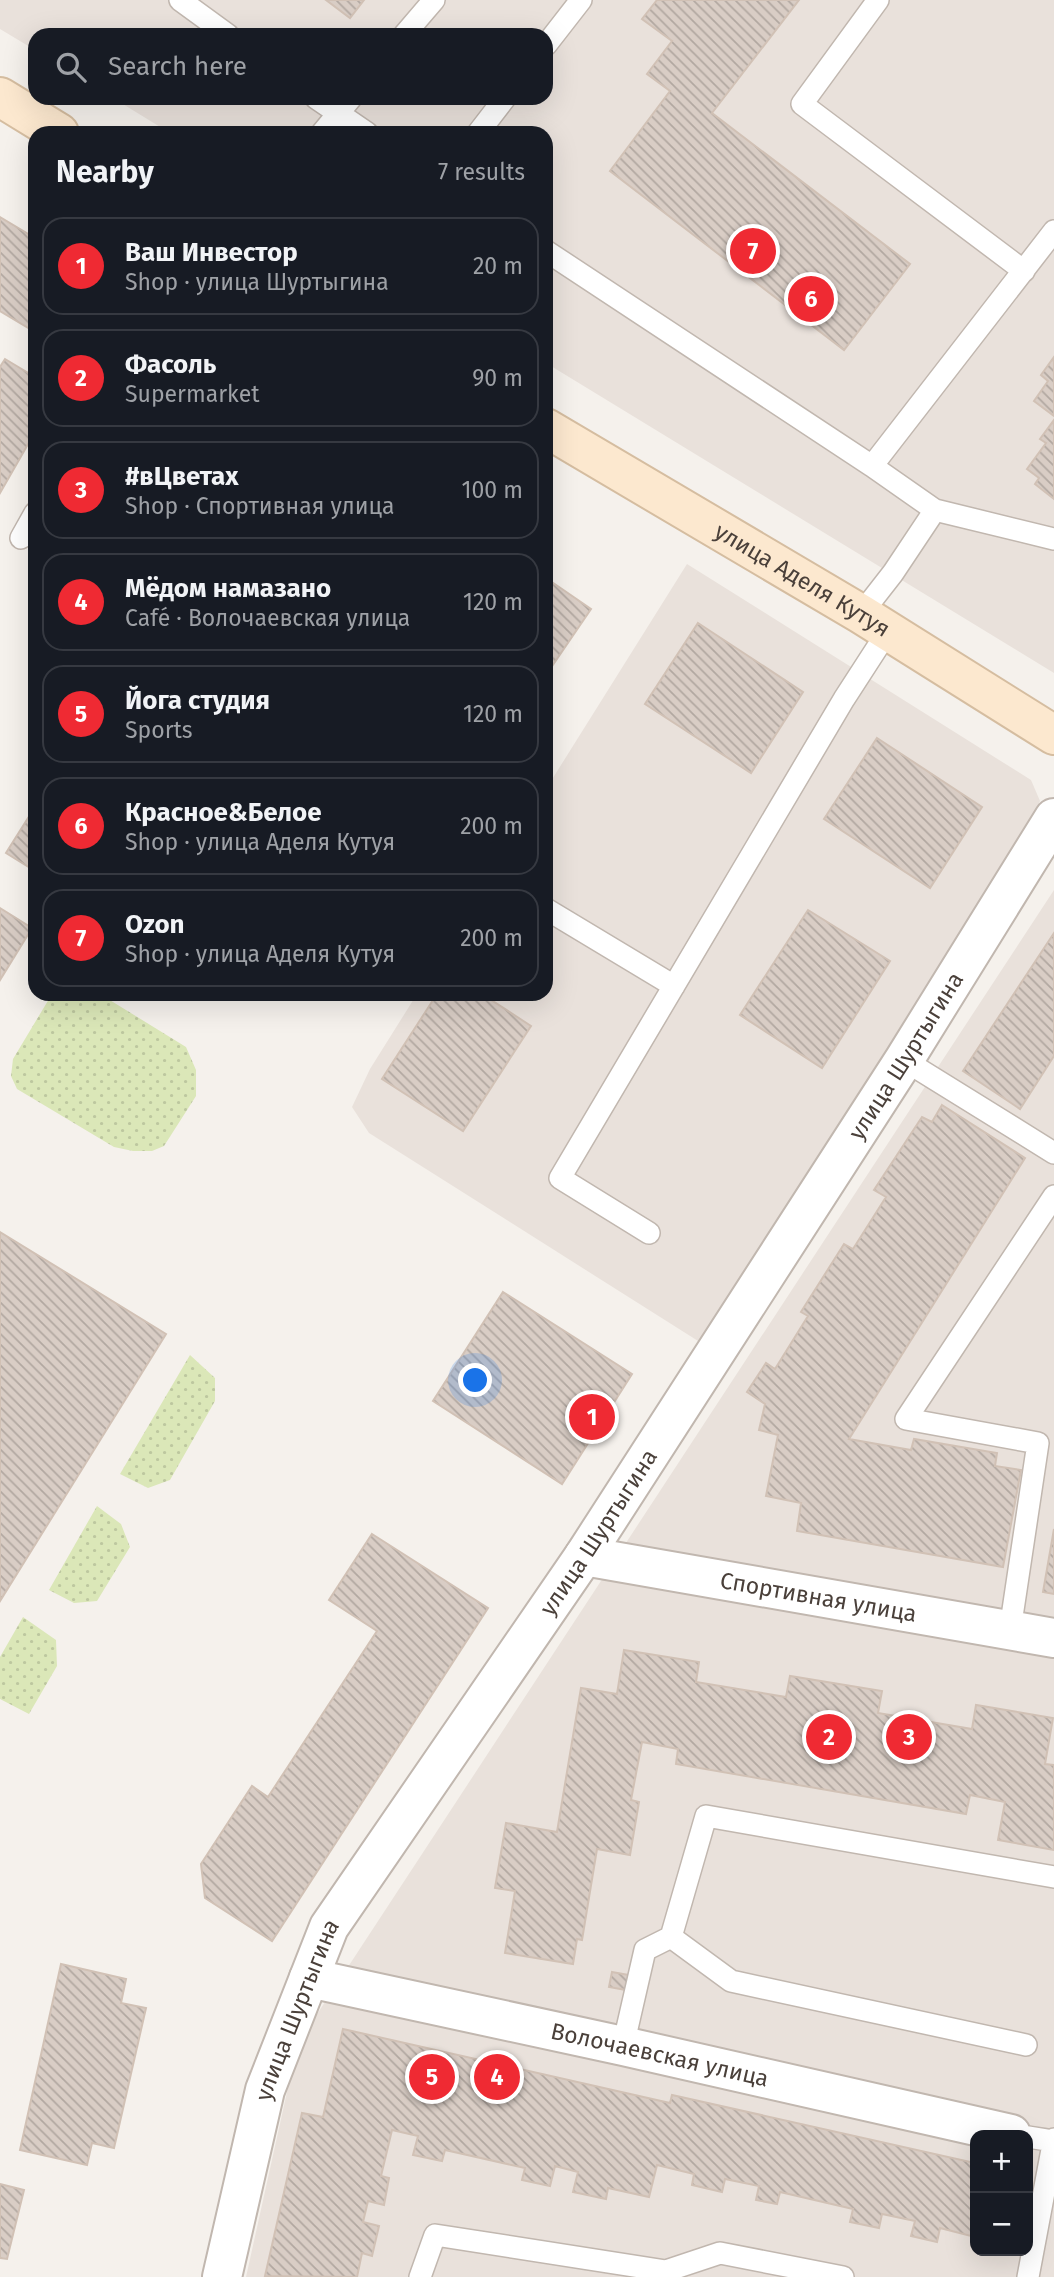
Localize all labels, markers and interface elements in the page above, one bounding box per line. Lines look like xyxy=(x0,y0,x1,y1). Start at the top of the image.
search box xyxy=(28,28,553,105)
icon: search xyxy=(52,48,90,86)
text: Search here xyxy=(108,51,247,82)
text: Nearby xyxy=(56,154,154,190)
text: 7 results xyxy=(438,158,525,186)
pin: 7 xyxy=(730,225,776,277)
text: Ваш Инвестор xyxy=(125,237,298,268)
text: 1 xyxy=(76,252,86,280)
text: 20 m xyxy=(473,252,523,280)
text: Shop · улица Шуртыгина xyxy=(125,268,389,296)
pin: 6 xyxy=(788,273,834,325)
text: Фасоль xyxy=(125,349,216,380)
text: 2 xyxy=(75,364,87,392)
text: 90 m xyxy=(472,364,523,392)
text: Supermarket xyxy=(125,380,260,408)
text: #вЦветах xyxy=(125,461,238,492)
text: 3 xyxy=(75,476,87,504)
text: 100 m xyxy=(462,476,523,504)
text: Shop · Спортивная улица xyxy=(125,492,395,520)
street label: улица Аделя Кутуя xyxy=(710,517,895,643)
text: Мёдом намазано xyxy=(125,573,331,604)
text: 4 xyxy=(75,588,88,616)
text: 120 m xyxy=(463,588,523,616)
text: Café · Волочаевская улица xyxy=(125,604,410,632)
text: Йога студия xyxy=(125,685,270,716)
text: 5 xyxy=(75,700,87,728)
text: 120 m xyxy=(463,700,523,728)
text: Sports xyxy=(125,716,193,744)
text: Красное&Белое xyxy=(125,797,322,828)
text: 6 xyxy=(75,812,87,840)
text: 200 m xyxy=(460,812,523,840)
text: Shop · улица Аделя Кутуя xyxy=(125,828,395,856)
text: Ozon xyxy=(125,909,185,940)
text: 7 xyxy=(76,924,86,952)
text: 200 m xyxy=(460,924,523,952)
text: Shop · улица Аделя Кутуя xyxy=(125,940,395,968)
street label: улица Шуртыгина xyxy=(842,967,969,1145)
your location xyxy=(458,1363,492,1397)
pin: 1 xyxy=(569,1391,615,1443)
street label: улица Шуртыгина xyxy=(534,1444,663,1621)
street label: Спортивная улица xyxy=(718,1566,919,1628)
pin: 2 xyxy=(806,1711,852,1763)
pin: 3 xyxy=(886,1711,932,1763)
street label: улица Шуртыгина xyxy=(249,1913,345,2103)
street label: Волочаевская улица xyxy=(548,2017,771,2093)
pin: 5 xyxy=(409,2051,455,2103)
pin: 4 xyxy=(474,2051,520,2103)
map controls xyxy=(970,2130,1033,2256)
button: + xyxy=(970,2130,1033,2193)
button: − xyxy=(970,2193,1033,2256)

